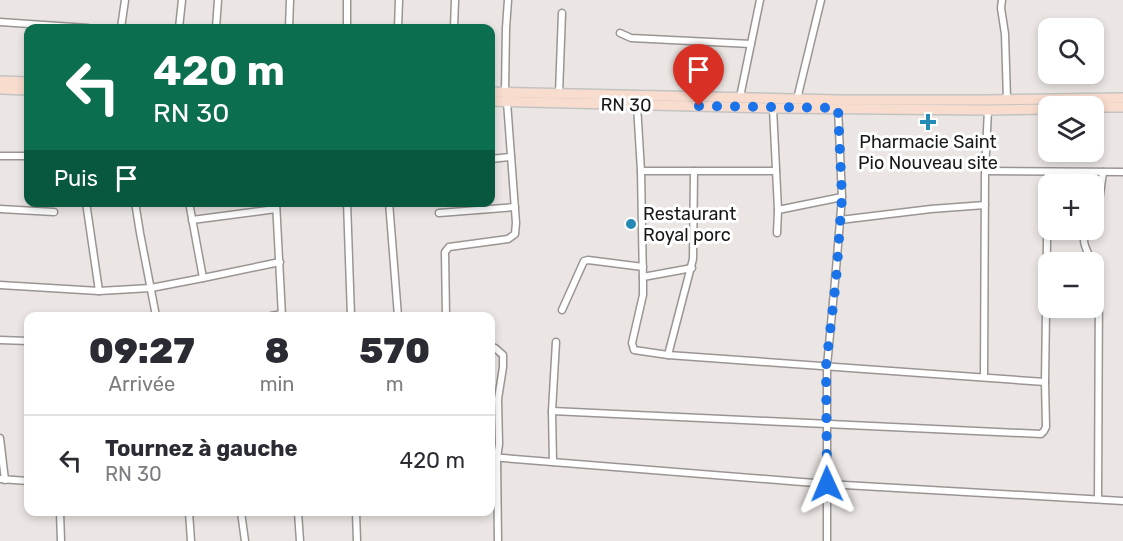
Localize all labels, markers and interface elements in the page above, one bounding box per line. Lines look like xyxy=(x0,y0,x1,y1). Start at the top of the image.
map controls xyxy=(1038,18,1104,318)
button: search xyxy=(1038,18,1104,84)
pin xyxy=(673,44,724,106)
text: 420 m xyxy=(153,46,285,96)
icon: left xyxy=(54,48,132,126)
icon: arrive xyxy=(682,53,715,86)
street label: RN 30 xyxy=(600,94,652,116)
button: layers xyxy=(1038,96,1104,162)
text: RN 30 xyxy=(153,97,229,129)
marker: Pharmacie Saint Pio Nouveau site xyxy=(921,115,935,129)
place label: Pharmacie Saint Pio Nouveau site xyxy=(858,131,998,174)
icon: arrive xyxy=(110,162,143,195)
text: Puis xyxy=(54,165,98,192)
button: + xyxy=(1038,174,1104,240)
place label: Restaurant Royal porc xyxy=(643,203,736,246)
marker: Restaurant Royal porc xyxy=(624,217,638,231)
button: − xyxy=(1038,252,1104,318)
text: 09:27 xyxy=(89,329,195,372)
text: 8 xyxy=(265,329,290,372)
text: 570 xyxy=(359,329,430,372)
text: Arrivée xyxy=(109,372,175,396)
text: min xyxy=(260,372,294,396)
text: m xyxy=(386,372,404,396)
text: Tournez à gauche xyxy=(105,435,298,462)
icon: left xyxy=(54,444,87,477)
text: 420 m xyxy=(400,447,465,474)
position arrow xyxy=(795,452,859,516)
text: RN 30 xyxy=(105,462,162,486)

